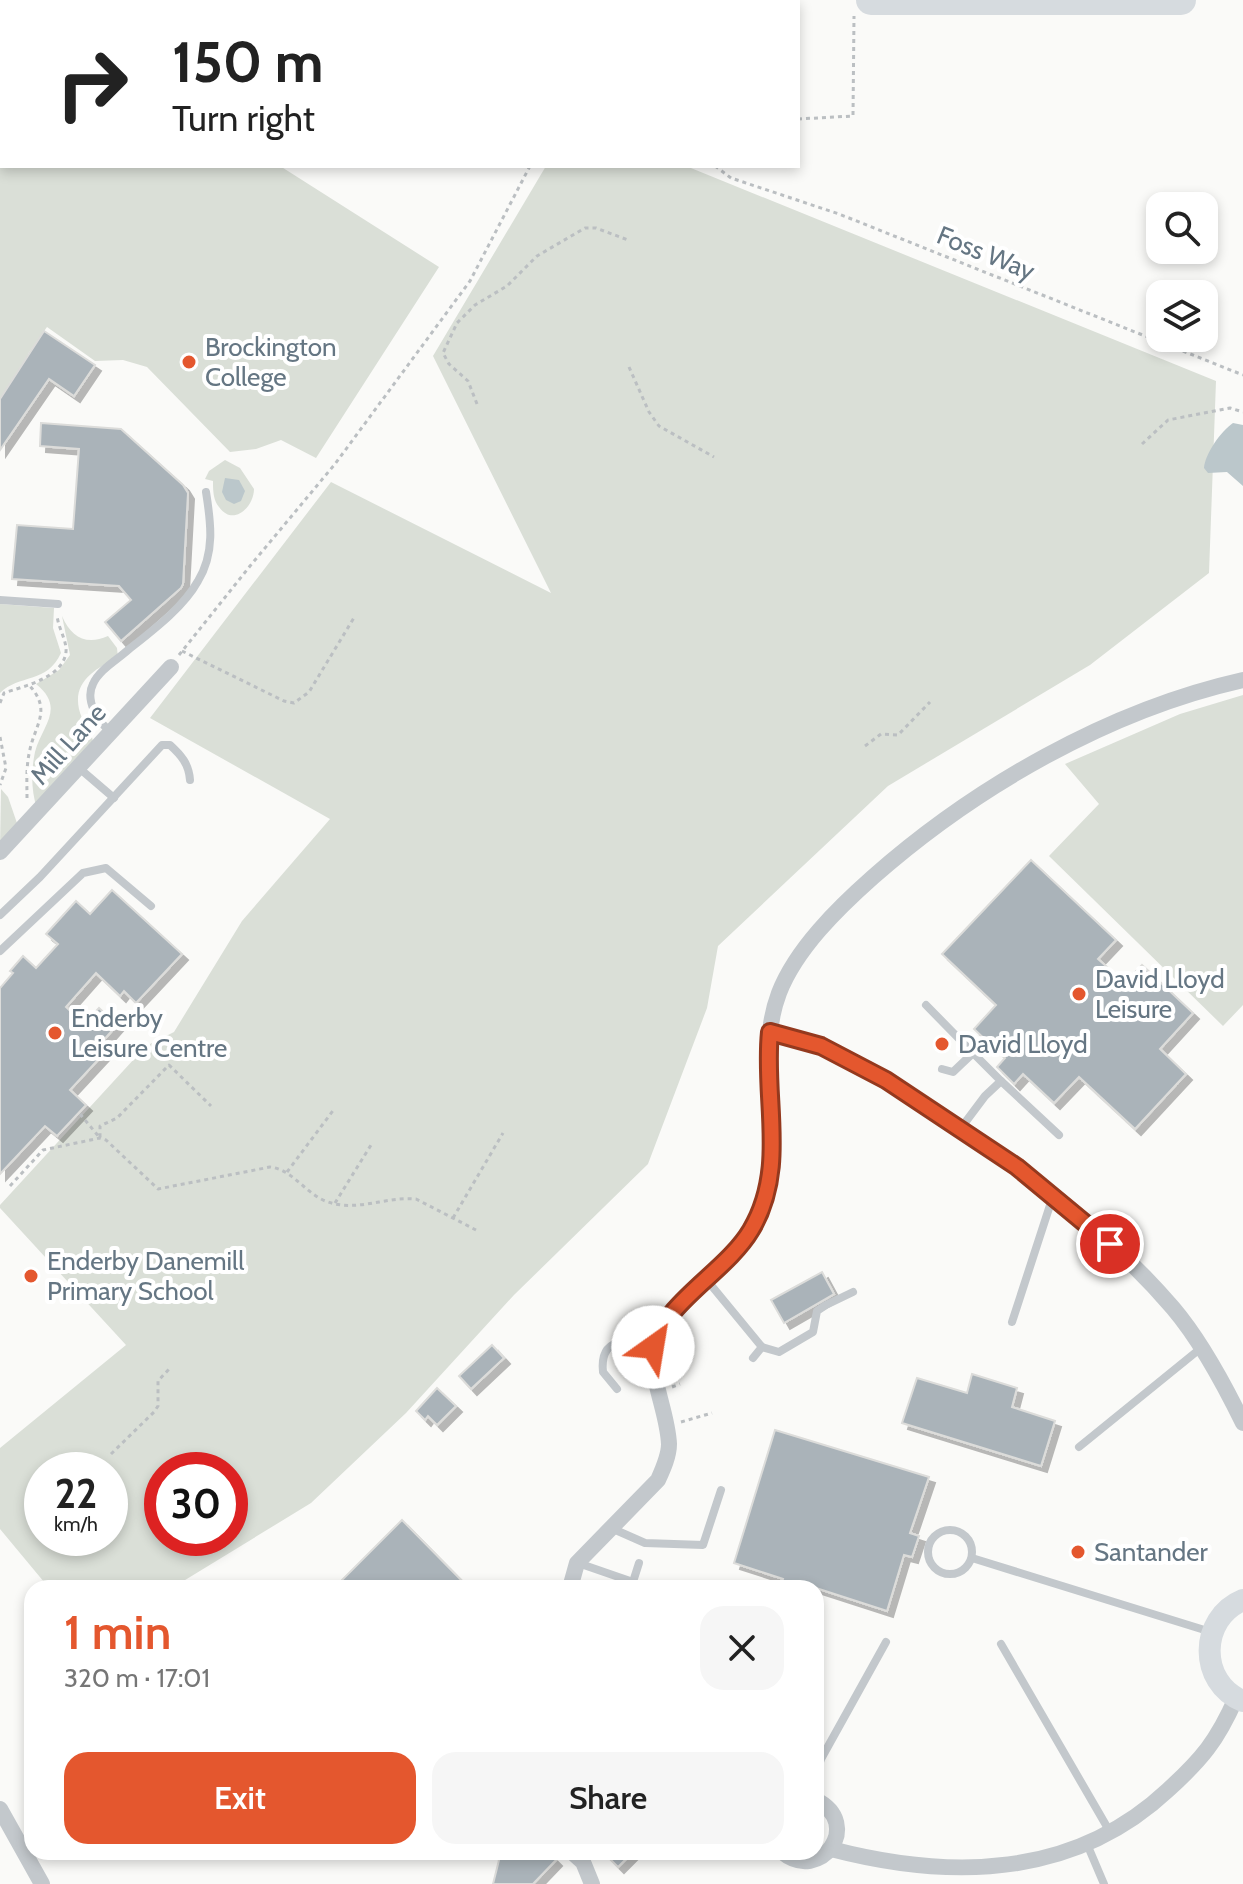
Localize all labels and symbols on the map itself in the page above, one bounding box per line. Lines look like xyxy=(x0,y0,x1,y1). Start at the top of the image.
street label: Foss Way xyxy=(932,219,1040,287)
place label: Brockington College xyxy=(205,331,336,393)
marker: Brockington College xyxy=(180,353,198,371)
street label: Mill Lane xyxy=(23,697,113,791)
place label: David Lloyd Leisure xyxy=(1095,963,1225,1025)
marker: David Lloyd Leisure xyxy=(1070,985,1088,1003)
place label: Enderby Leisure Centre xyxy=(71,1002,227,1064)
marker: Enderby Leisure Centre xyxy=(46,1024,64,1042)
place label: David Lloyd xyxy=(958,1028,1088,1060)
marker: David Lloyd xyxy=(933,1035,951,1053)
pin xyxy=(1076,1210,1144,1278)
place label: Enderby Danemill Primary School xyxy=(47,1245,244,1307)
marker: Enderby Danemill Primary School xyxy=(22,1267,40,1285)
position arrow xyxy=(611,1305,695,1389)
speed limit sign: 30 xyxy=(144,1452,248,1556)
place label: Santander xyxy=(1094,1536,1209,1568)
marker: Santander xyxy=(1069,1543,1087,1561)

